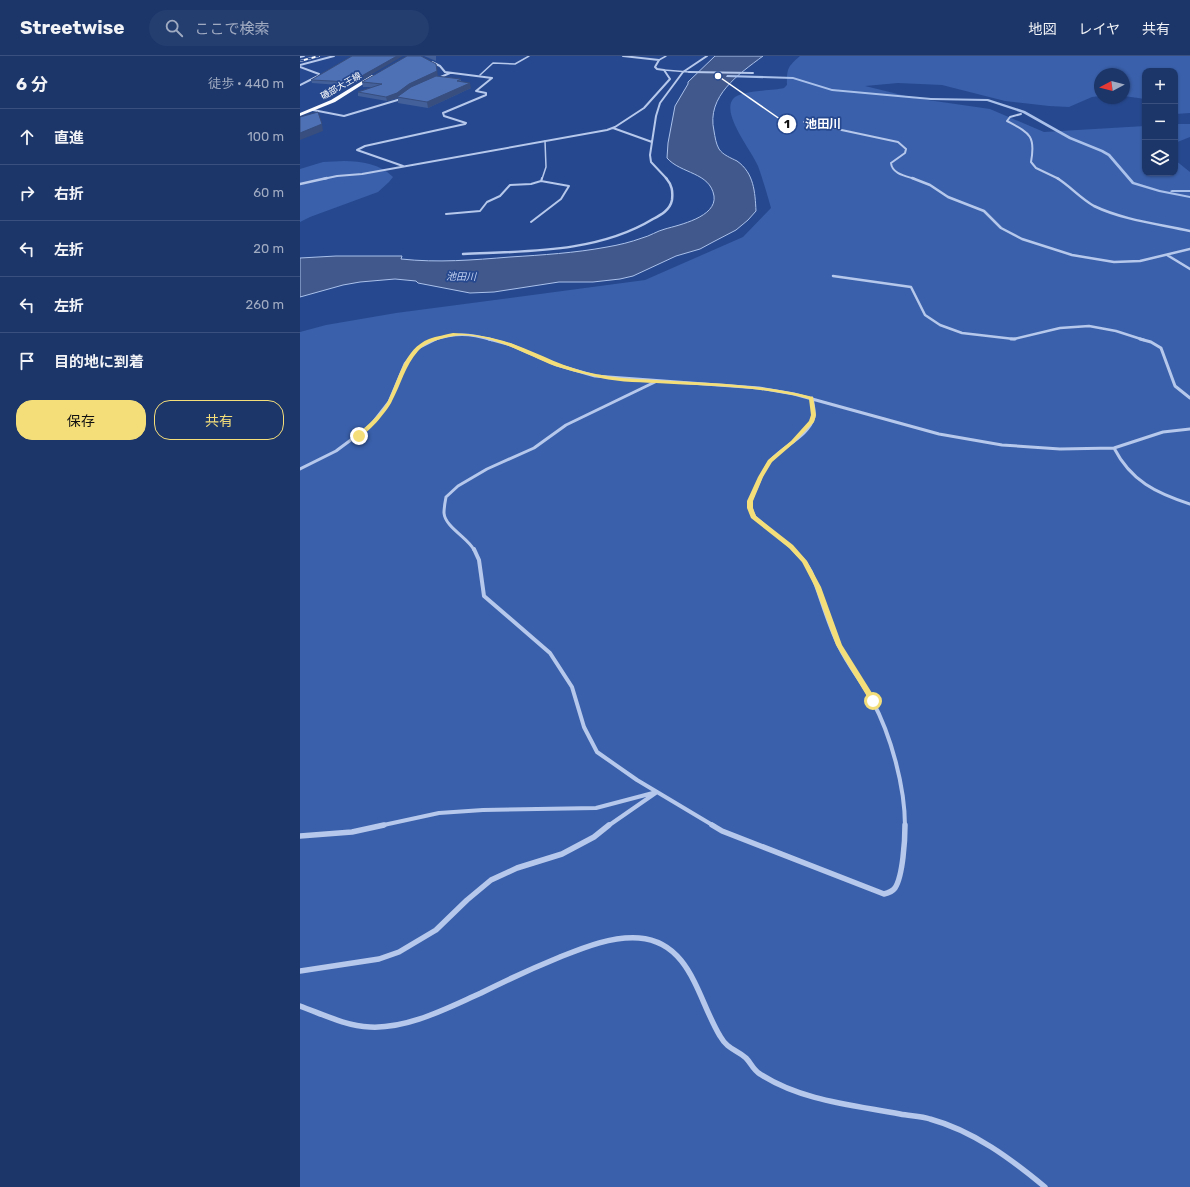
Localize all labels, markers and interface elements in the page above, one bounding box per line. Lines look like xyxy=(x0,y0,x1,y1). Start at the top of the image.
search box xyxy=(149,10,429,46)
text: Streetwise xyxy=(20,16,125,39)
icon: search xyxy=(163,17,185,39)
text: ここで検索 xyxy=(195,20,270,38)
text: 地図 xyxy=(1028,21,1056,38)
text: レイヤ xyxy=(1078,21,1120,38)
text: 共有 xyxy=(1142,21,1170,38)
north arrow xyxy=(1094,68,1130,104)
map controls xyxy=(1142,68,1178,176)
button: + xyxy=(1142,68,1178,104)
street label: 磯部大王線 xyxy=(319,70,364,102)
text: 6 分 xyxy=(16,74,48,94)
text: 徒歩 · 440 m xyxy=(208,76,284,91)
button: − xyxy=(1142,104,1178,140)
callout: 池田川 xyxy=(777,112,849,136)
text: 1 xyxy=(784,117,790,131)
text: 池田川 xyxy=(805,117,841,131)
icon: ahead xyxy=(16,126,38,148)
text: 直進 xyxy=(54,129,84,147)
text: 100 m xyxy=(247,129,284,144)
button: layers xyxy=(1142,140,1178,176)
icon: right xyxy=(16,182,38,204)
text: 右折 xyxy=(54,185,84,203)
text: 60 m xyxy=(253,185,284,200)
icon: left xyxy=(16,238,38,260)
text: 左折 xyxy=(54,241,84,259)
text: 20 m xyxy=(253,241,284,256)
water label: 池田川 xyxy=(446,271,477,283)
icon: left xyxy=(16,294,38,316)
text: 左折 xyxy=(54,297,84,315)
text: 260 m xyxy=(246,297,284,312)
icon: arrive xyxy=(16,350,38,372)
text: 目的地に到着 xyxy=(54,353,144,371)
button: 保存 xyxy=(16,400,146,440)
button: 共有 xyxy=(154,400,284,440)
route end xyxy=(350,427,368,445)
route start xyxy=(864,692,882,710)

